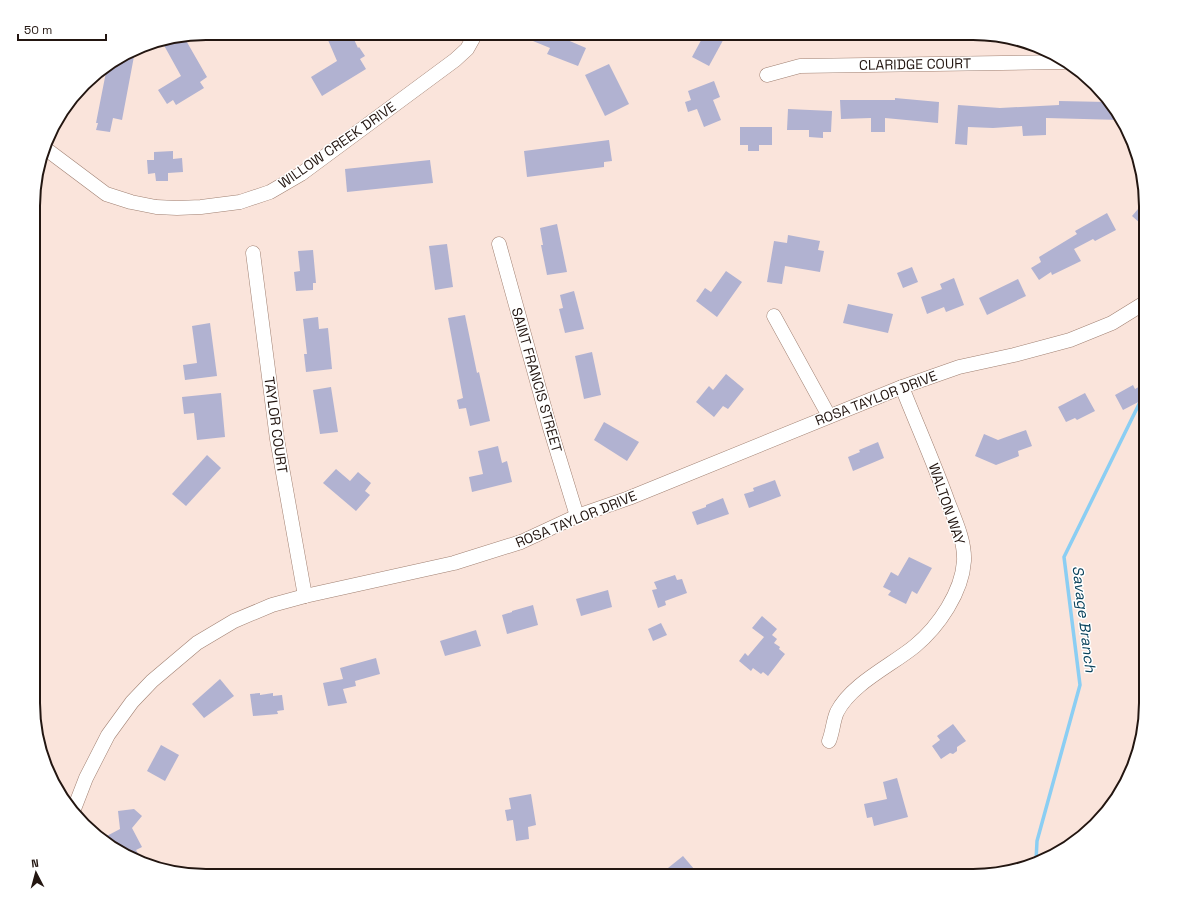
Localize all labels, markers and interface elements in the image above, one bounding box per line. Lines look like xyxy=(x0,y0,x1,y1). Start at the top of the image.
scale bar xyxy=(18,16,106,42)
text: 50 m xyxy=(24,22,52,38)
street label: CLARIDGE COURT xyxy=(859,54,971,74)
street label: WILLOW CREEK DRIVE xyxy=(275,98,399,192)
street label: SAINT FRANCIS STREET xyxy=(508,305,566,455)
street label: ROSA TAYLOR DRIVE xyxy=(812,366,940,430)
street label: TAYLOR COURT xyxy=(260,376,292,474)
street label: WALTON WAY xyxy=(925,461,970,548)
street label: ROSA TAYLOR DRIVE xyxy=(513,486,639,552)
water label: Savage Branch xyxy=(1069,564,1101,674)
north arrow xyxy=(16,853,56,893)
text: N xyxy=(31,856,39,870)

